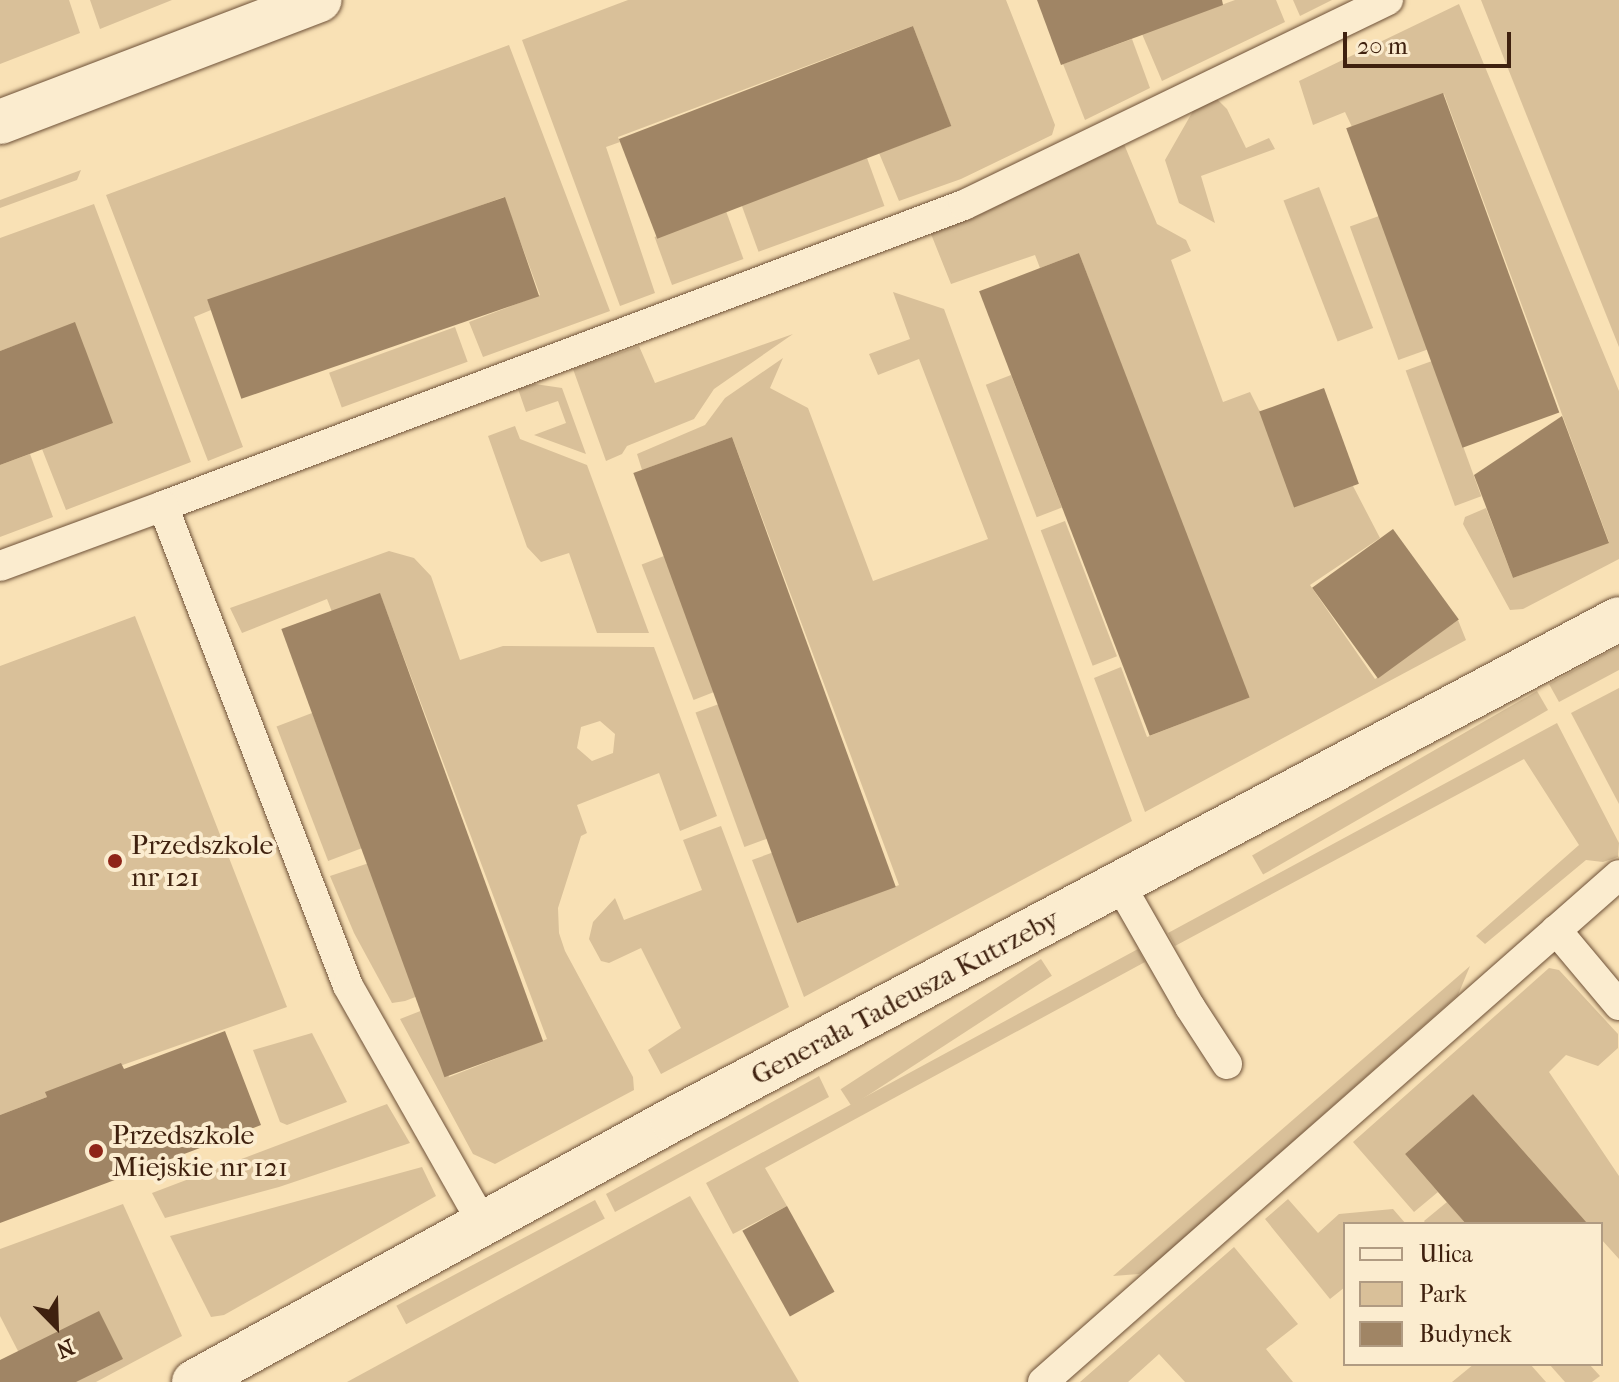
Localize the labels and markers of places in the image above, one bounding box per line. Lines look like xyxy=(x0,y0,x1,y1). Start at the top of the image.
place label: Przedszkole nr 121 xyxy=(131,828,273,894)
marker: Przedszkole nr 121 xyxy=(106,852,124,870)
place label: Przedszkole Miejskie nr 121 xyxy=(112,1118,288,1184)
marker: Przedszkole Miejskie nr 121 xyxy=(87,1142,105,1160)

